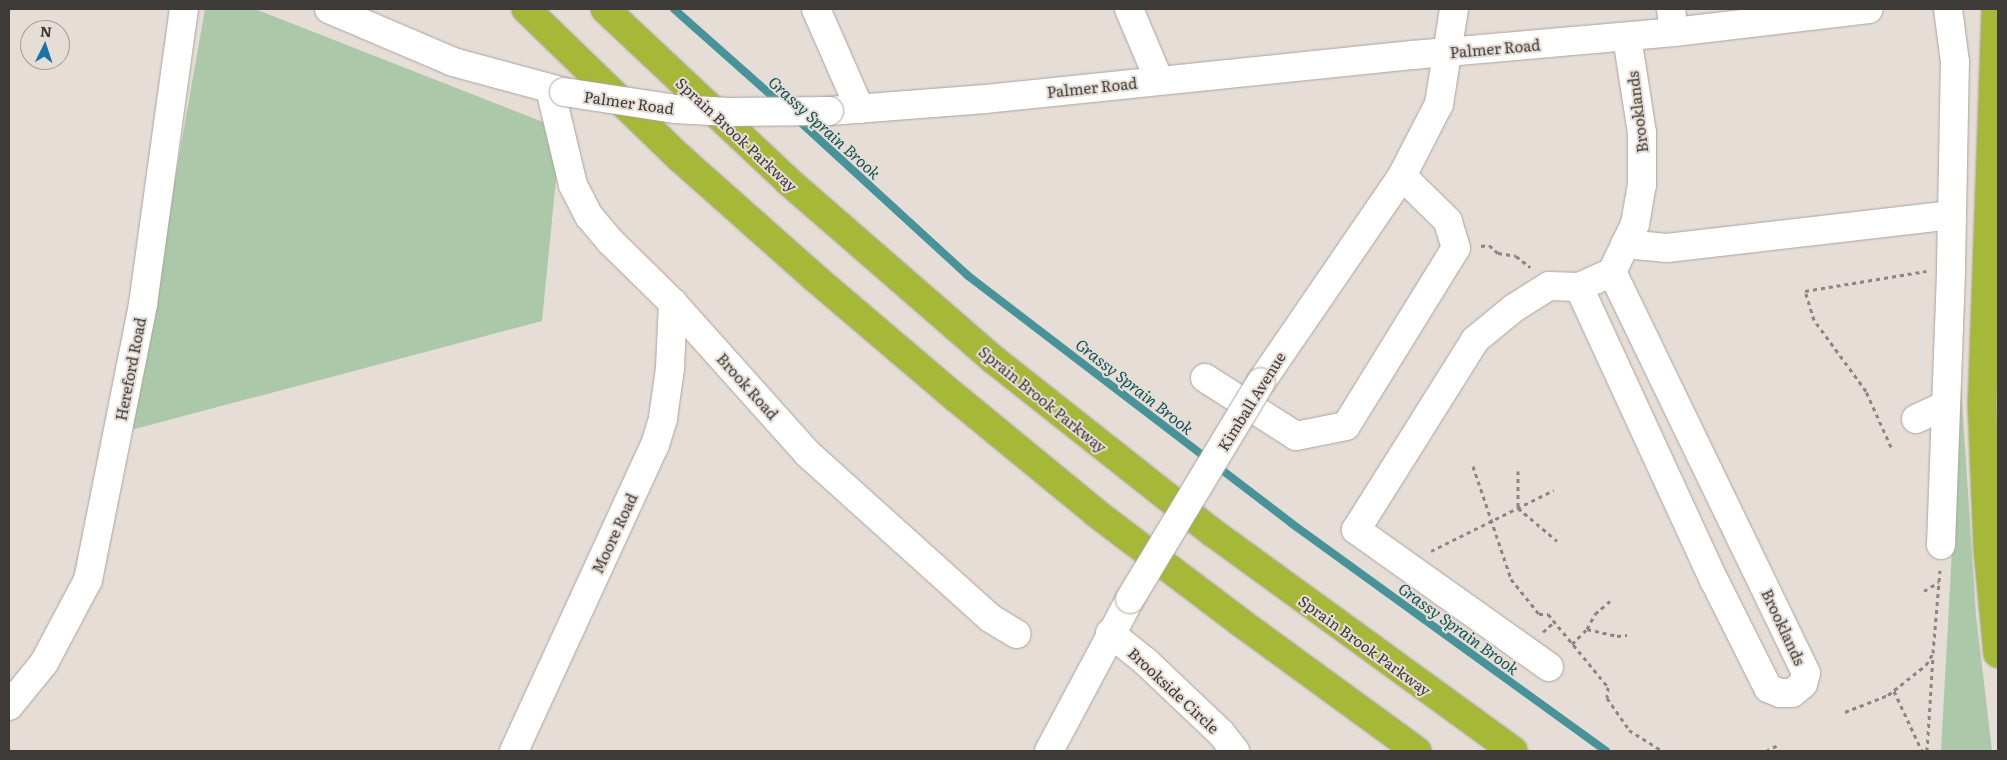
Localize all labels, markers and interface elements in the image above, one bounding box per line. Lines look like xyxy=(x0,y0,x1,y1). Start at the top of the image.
north arrow xyxy=(20,20,70,70)
text: N xyxy=(39,21,53,41)
street label: Palmer Road xyxy=(1449,35,1541,61)
street label: Brooklands xyxy=(1623,70,1651,154)
water label: Grassy Sprain Brook xyxy=(765,72,885,182)
street label: Sprain Brook Parkway xyxy=(673,73,801,195)
street label: Palmer Road xyxy=(1046,73,1138,101)
street label: Palmer Road xyxy=(583,87,675,117)
street label: Hereford Road xyxy=(111,316,149,422)
water label: Grassy Sprain Brook xyxy=(1072,334,1198,438)
street label: Sprain Brook Parkway xyxy=(976,342,1110,456)
street label: Kimball Avenue xyxy=(1213,348,1289,454)
street label: Brook Road xyxy=(714,349,782,423)
street label: Moore Road xyxy=(588,490,640,576)
water label: Grassy Sprain Brook xyxy=(1395,578,1523,678)
street label: Brooklands xyxy=(1758,586,1810,668)
street label: Sprain Brook Parkway xyxy=(1295,591,1435,699)
street label: Brookside Circle xyxy=(1125,643,1223,737)

